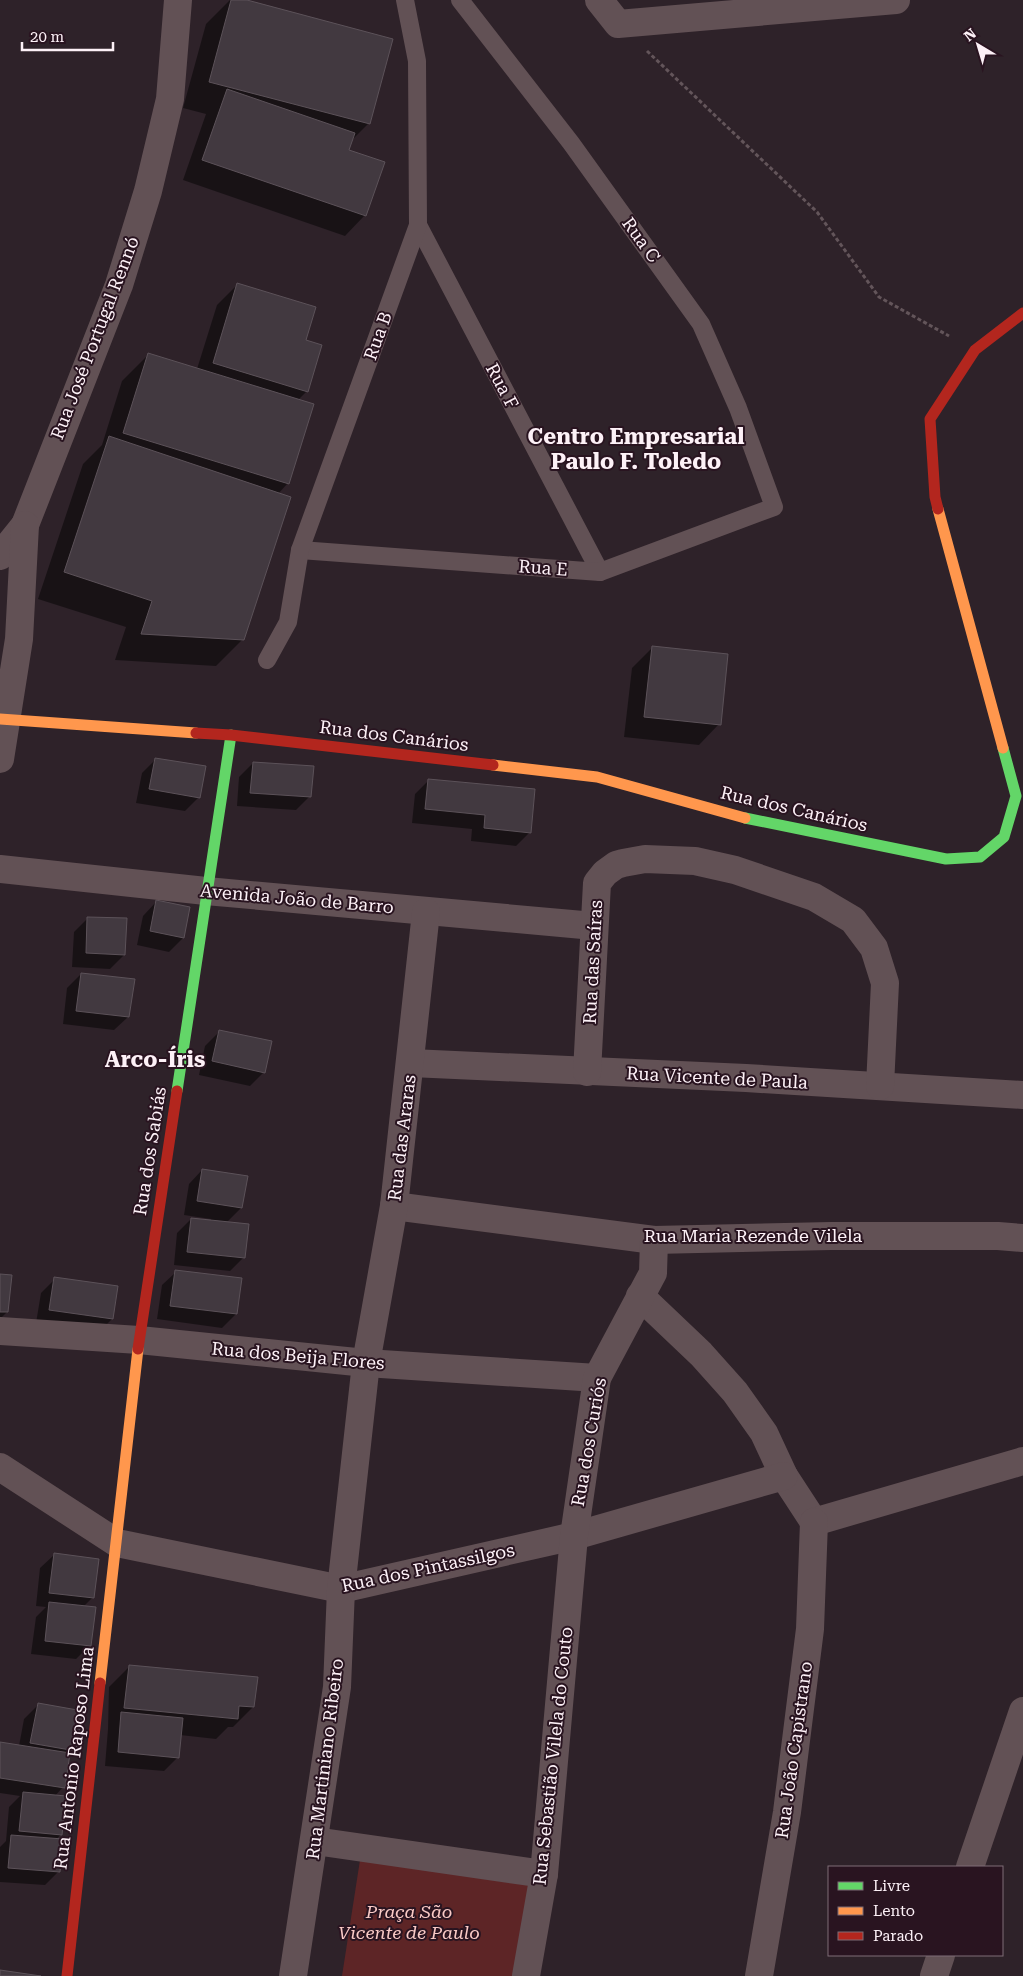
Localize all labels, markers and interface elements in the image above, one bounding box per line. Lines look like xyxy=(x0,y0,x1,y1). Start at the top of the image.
scale bar xyxy=(22,20,114,52)
north arrow xyxy=(953,20,1003,70)
text: N xyxy=(961,25,979,44)
text: 20 m xyxy=(30,28,65,46)
street label: Rua C xyxy=(618,213,665,266)
street label: Rua José Portugal Rennó xyxy=(46,233,143,442)
street label: Rua B xyxy=(359,309,396,363)
street label: Rua F xyxy=(482,359,523,412)
district label: Centro Empresarial Paulo F. Toledo xyxy=(528,424,744,474)
street label: Rua E xyxy=(518,555,568,580)
street label: Rua dos Canários xyxy=(318,716,470,755)
street label: Rua dos Canários xyxy=(719,781,870,836)
street label: Avenida João de Barro xyxy=(199,880,395,917)
street label: Rua das Saíras xyxy=(579,899,606,1025)
district label: Arco-Íris xyxy=(105,1045,205,1072)
street label: Rua Vicente de Paula xyxy=(626,1062,809,1093)
street label: Rua das Araras xyxy=(383,1074,420,1202)
street label: Rua dos Sabiás xyxy=(129,1085,170,1217)
street label: Rua Maria Rezende Vilela xyxy=(644,1225,863,1246)
street label: Rua dos Beija Flores xyxy=(211,1337,386,1374)
street label: Rua dos Curiós xyxy=(567,1376,610,1508)
street label: Rua dos Pintassilgos xyxy=(339,1539,516,1596)
street label: Rua Sebastião Vilela do Couto xyxy=(528,1626,577,1886)
street label: Rua Antonio Raposo Lima xyxy=(49,1645,98,1871)
street label: Rua Martiniano Ribeiro xyxy=(302,1657,347,1861)
street label: Rua João Capistrano xyxy=(771,1660,816,1840)
legend xyxy=(828,1866,1003,1956)
text: Livre xyxy=(873,1877,910,1895)
park label: Praça São Vicente de Paulo xyxy=(338,1901,480,1943)
text: Lento xyxy=(873,1902,915,1920)
text: Parado xyxy=(873,1927,923,1945)

